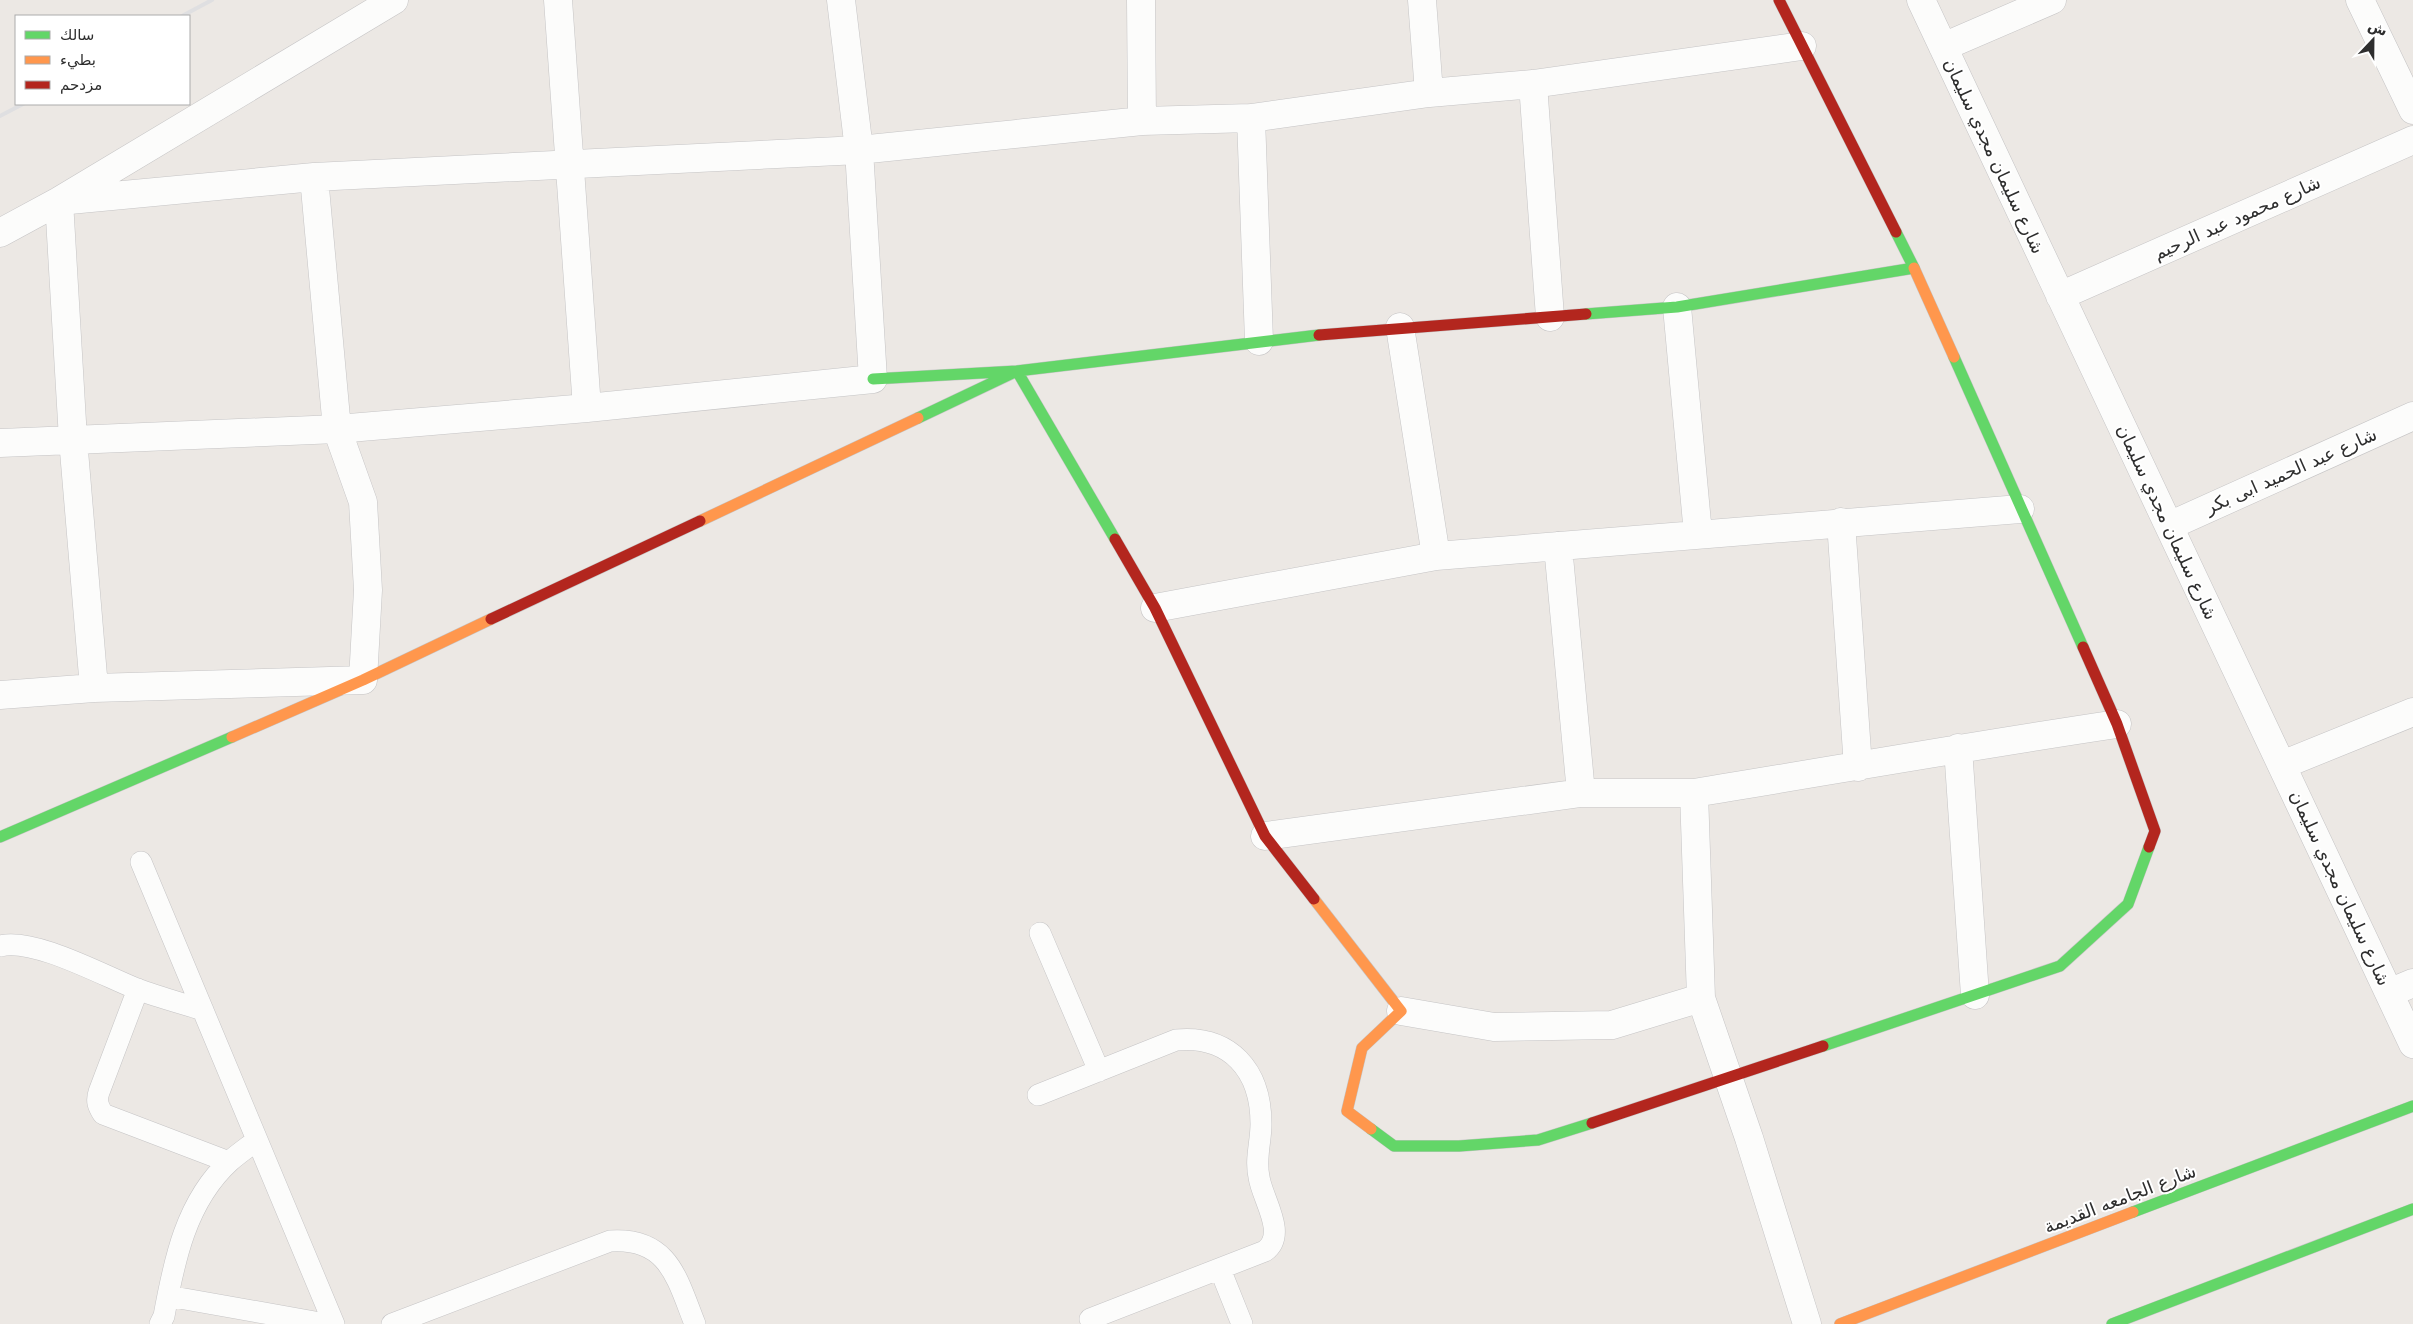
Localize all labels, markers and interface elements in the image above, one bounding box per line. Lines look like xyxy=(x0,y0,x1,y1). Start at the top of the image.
legend xyxy=(15,15,190,105)
north arrow xyxy=(2348,15,2398,65)
text: ش xyxy=(2366,17,2390,39)
text: سالك xyxy=(60,26,94,44)
text: بطيء xyxy=(60,51,96,70)
street label: شارع سليمان مجدي سليمان xyxy=(1939,55,2049,257)
text: مزدحم xyxy=(60,76,102,94)
street label: شارع محمود عبد الرحيم xyxy=(2150,171,2324,265)
street label: شارع سليمان مجدي سليمان xyxy=(2112,421,2222,623)
street label: شارع عبد الحميد ابى بكر xyxy=(2201,423,2380,519)
street label: شارع سليمان مجدي سليمان xyxy=(2285,787,2395,989)
street label: شارع الجامعه القديمة xyxy=(2041,1160,2199,1238)

